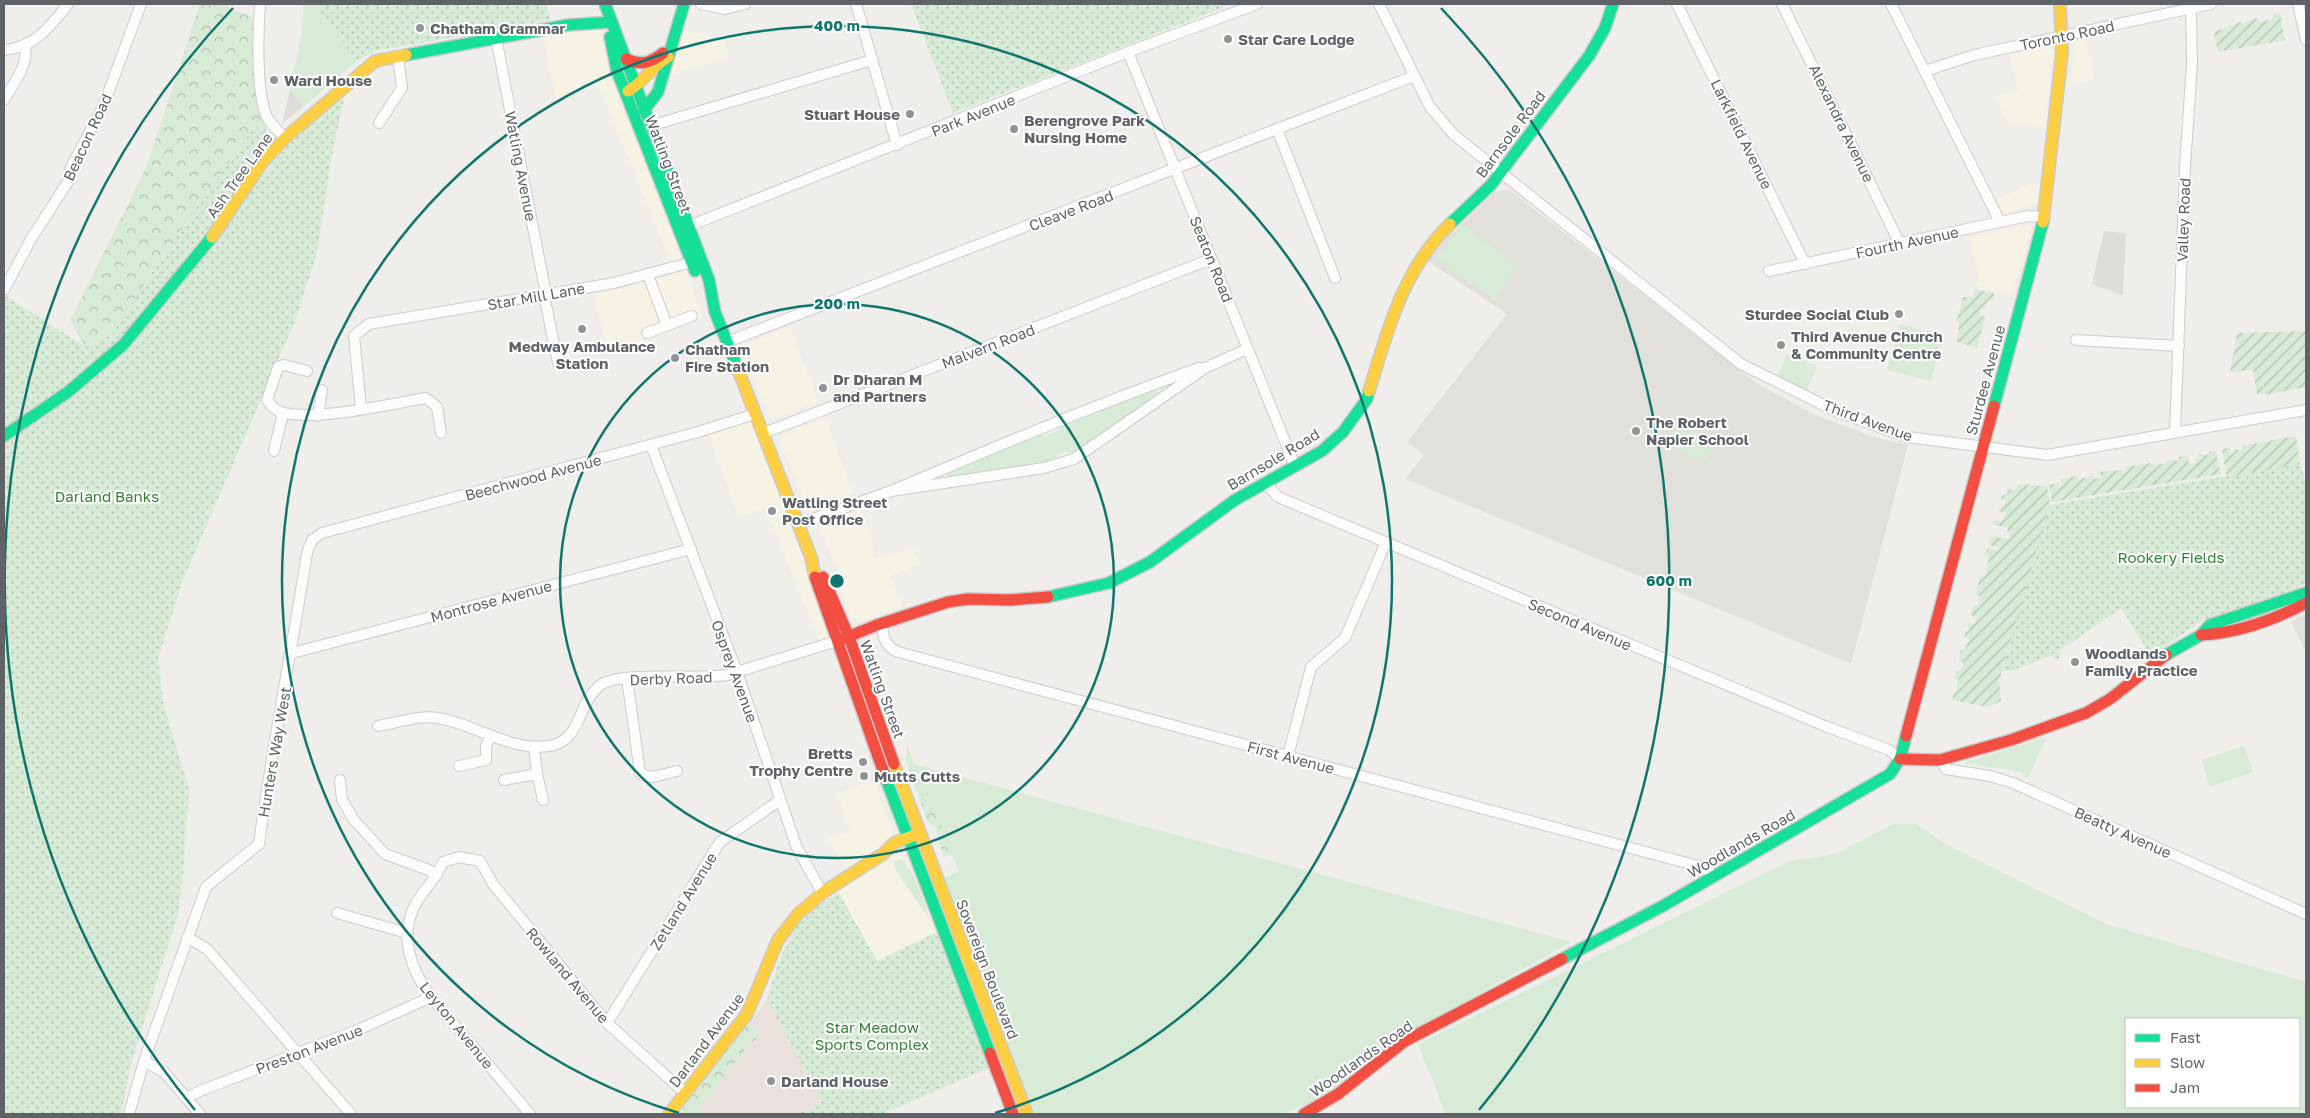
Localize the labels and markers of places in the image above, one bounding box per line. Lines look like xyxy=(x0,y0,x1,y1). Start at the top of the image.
place label: Chatham Grammar xyxy=(430,19,565,37)
marker: Chatham Grammar xyxy=(414,22,426,34)
place label: Star Care Lodge xyxy=(1238,30,1355,48)
marker: Star Care Lodge xyxy=(1222,33,1234,45)
place label: Ward House xyxy=(284,71,372,89)
marker: Ward House xyxy=(268,74,280,86)
place label: Stuart House xyxy=(804,105,900,123)
marker: Stuart House xyxy=(904,108,916,120)
place label: Berengrove Park Nursing Home xyxy=(1024,111,1145,146)
marker: Berengrove Park Nursing Home xyxy=(1008,123,1020,135)
place label: Sturdee Social Club xyxy=(1745,305,1889,323)
marker: Sturdee Social Club xyxy=(1893,308,1905,320)
marker: Medway Ambulance Station xyxy=(576,323,588,335)
place label: Third Avenue Church & Community Centre xyxy=(1791,327,1943,362)
place label: Medway Ambulance Station xyxy=(509,337,656,372)
marker: Third Avenue Church & Community Centre xyxy=(1775,339,1787,351)
place label: Chatham Fire Station xyxy=(685,340,769,375)
marker: Chatham Fire Station xyxy=(669,352,681,364)
place label: Dr Dharan M and Partners xyxy=(833,370,927,405)
marker: Dr Dharan M and Partners xyxy=(817,382,829,394)
place label: The Robert Napier School xyxy=(1646,413,1749,448)
marker: The Robert Napier School xyxy=(1630,425,1642,437)
place label: Watling Street Post Office xyxy=(782,493,887,528)
marker: Watling Street Post Office xyxy=(766,505,778,517)
centre of rings xyxy=(828,572,846,590)
place label: Woodlands Family Practice xyxy=(2085,644,2198,679)
marker: Woodlands Family Practice xyxy=(2069,656,2081,668)
place label: Bretts Trophy Centre xyxy=(749,744,853,779)
marker: Bretts Trophy Centre xyxy=(857,756,869,768)
place label: Mutts Cutts xyxy=(874,767,960,785)
marker: Mutts Cutts xyxy=(858,770,870,782)
place label: Darland House xyxy=(781,1072,889,1090)
marker: Darland House xyxy=(765,1075,777,1087)

